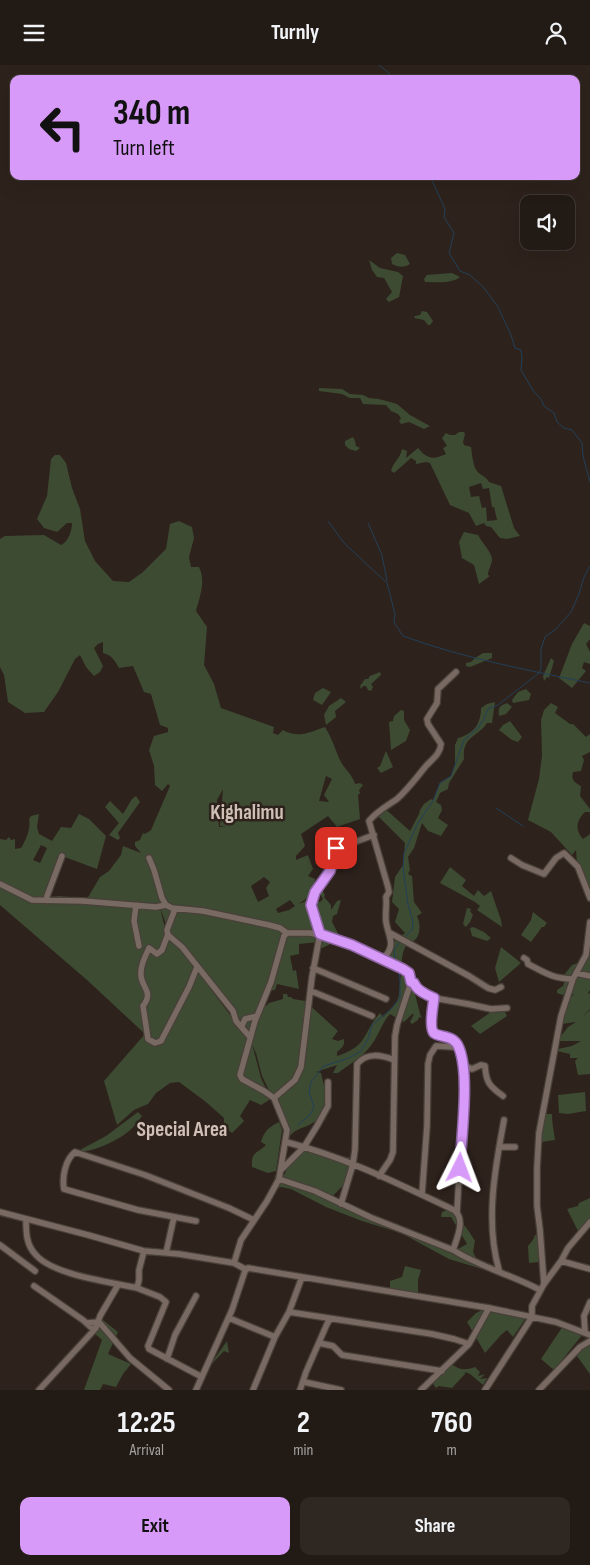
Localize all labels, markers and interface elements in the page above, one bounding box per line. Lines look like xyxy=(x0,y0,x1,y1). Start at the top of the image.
icon: menu xyxy=(20,19,48,47)
text: Turnly xyxy=(271,19,319,46)
icon: person xyxy=(542,19,570,47)
text: 340 m xyxy=(113,92,190,135)
icon: left xyxy=(30,95,95,160)
text: Turn left xyxy=(113,135,175,162)
map controls xyxy=(520,195,575,250)
button: sound xyxy=(520,195,575,250)
district label: Kighalimu xyxy=(210,800,284,825)
pin xyxy=(315,827,357,869)
icon: arrive xyxy=(322,834,350,862)
district label: Special Area xyxy=(137,1117,227,1142)
position arrow xyxy=(433,1141,485,1193)
text: 12:25 xyxy=(118,1405,176,1441)
text: 2 xyxy=(297,1405,310,1441)
text: 760 xyxy=(431,1405,472,1441)
text: Arrival xyxy=(129,1441,164,1460)
text: min xyxy=(293,1441,313,1460)
text: m xyxy=(447,1441,457,1460)
button: Exit xyxy=(20,1497,290,1555)
button: Share xyxy=(300,1497,570,1555)

